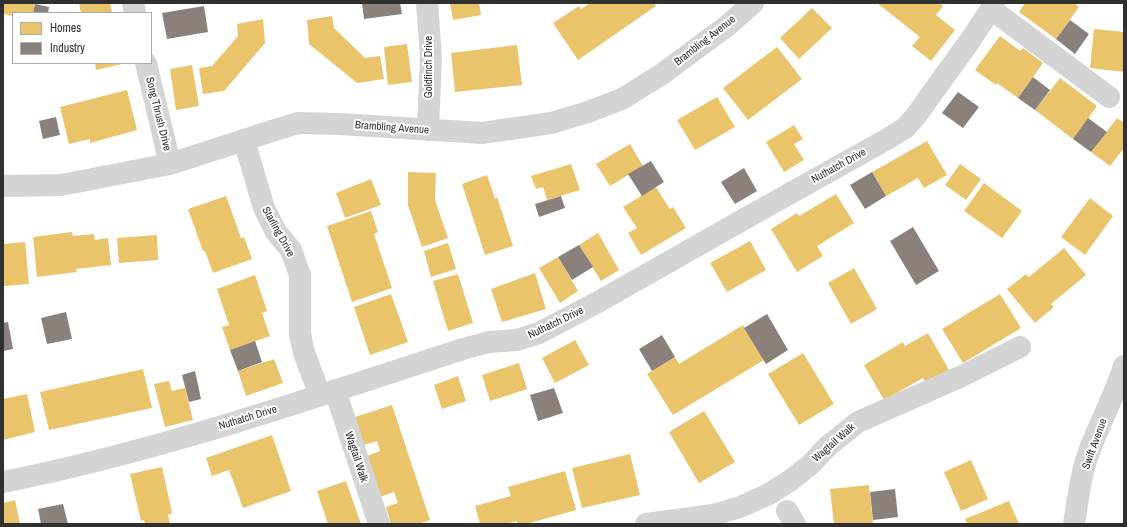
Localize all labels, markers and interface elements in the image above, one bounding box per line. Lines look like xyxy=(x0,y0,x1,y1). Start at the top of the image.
legend xyxy=(12,12,152,64)
street label: Brambling Avenue xyxy=(672,13,738,69)
text: Homes xyxy=(50,20,81,36)
street label: Goldfinch Drive xyxy=(422,36,436,98)
text: Industry xyxy=(50,40,85,56)
street label: Song Thrush Drive xyxy=(142,76,174,152)
street label: Brambling Avenue xyxy=(355,119,429,137)
street label: Nuthatch Drive xyxy=(809,146,869,186)
street label: Starling Drive xyxy=(259,205,297,259)
street label: Nuthatch Drive xyxy=(526,304,586,342)
street label: Nuthatch Drive xyxy=(217,403,279,433)
street label: Swift Avenue xyxy=(1080,417,1110,471)
street label: Wagtail Walk xyxy=(810,421,858,465)
street label: Wagtail Walk xyxy=(342,430,370,484)

